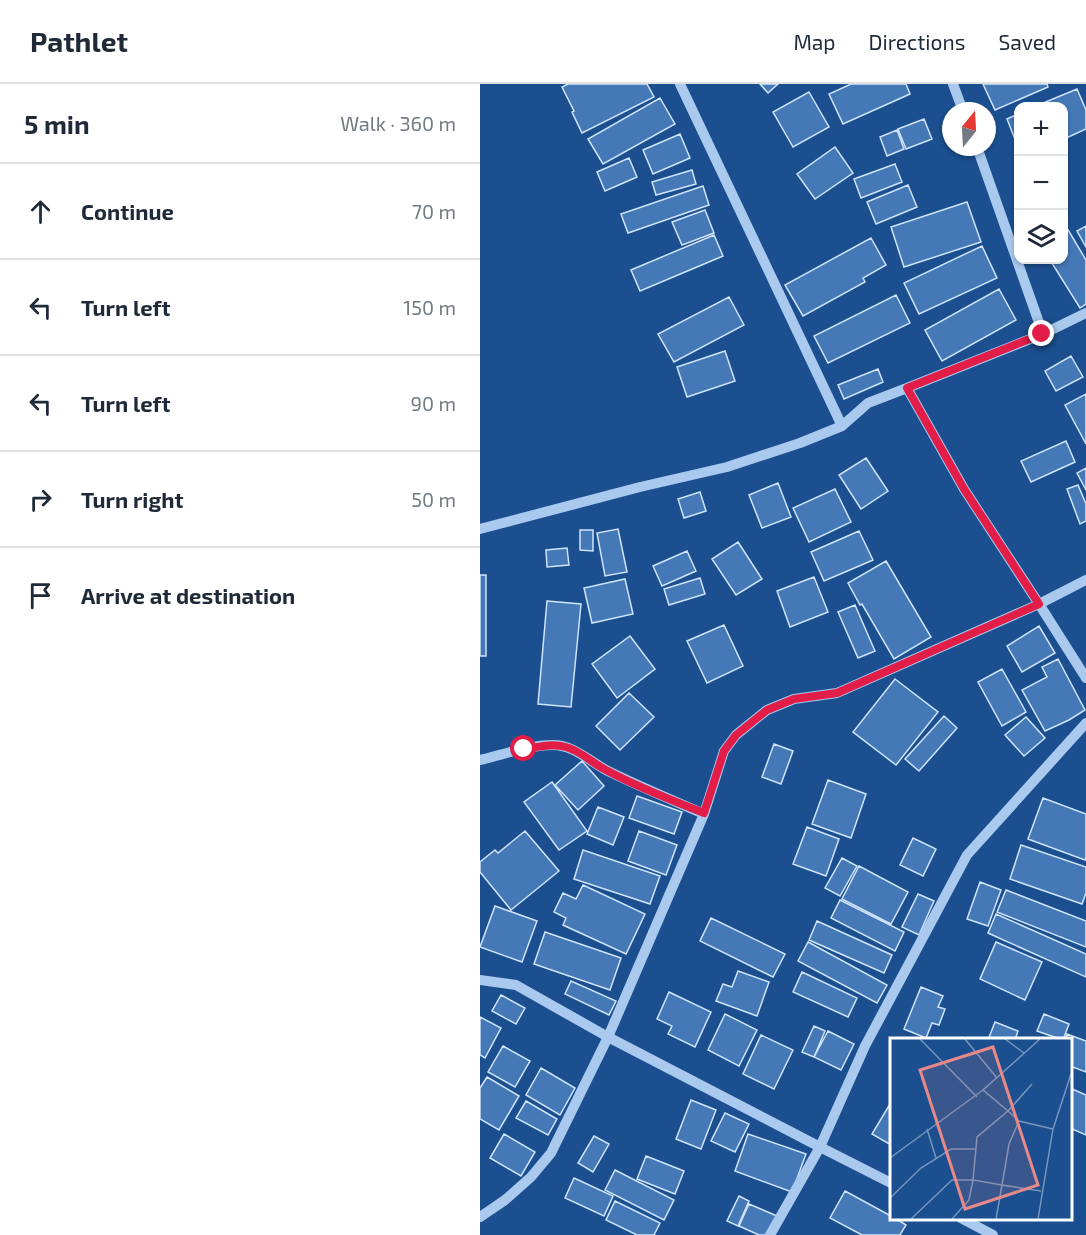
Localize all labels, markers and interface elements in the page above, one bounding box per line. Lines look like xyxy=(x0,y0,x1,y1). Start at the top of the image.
text: Pathlet xyxy=(30,24,128,58)
text: Map xyxy=(793,29,836,54)
text: Directions xyxy=(869,29,965,54)
text: Saved xyxy=(998,29,1056,54)
north arrow xyxy=(942,102,996,156)
map controls xyxy=(1014,102,1068,264)
button: + xyxy=(1014,102,1068,156)
text: 5 min xyxy=(24,108,90,139)
text: Walk · 360 m xyxy=(340,111,456,135)
button: − xyxy=(1014,156,1068,210)
icon: ahead xyxy=(24,195,57,228)
text: Continue xyxy=(81,198,174,224)
text: 70 m xyxy=(412,199,456,223)
button: layers xyxy=(1014,210,1068,264)
icon: left xyxy=(24,291,57,324)
text: Turn left xyxy=(81,294,170,320)
text: 150 m xyxy=(403,295,456,319)
route end xyxy=(1028,320,1054,346)
icon: left xyxy=(24,387,57,420)
text: Turn left xyxy=(81,390,170,416)
text: 90 m xyxy=(411,391,456,415)
icon: right xyxy=(24,483,57,516)
text: Turn right xyxy=(81,486,183,512)
text: 50 m xyxy=(411,487,456,511)
icon: arrive xyxy=(24,579,57,612)
text: Arrive at destination xyxy=(81,582,295,608)
route start xyxy=(510,735,536,761)
inset map xyxy=(890,1038,1071,1220)

